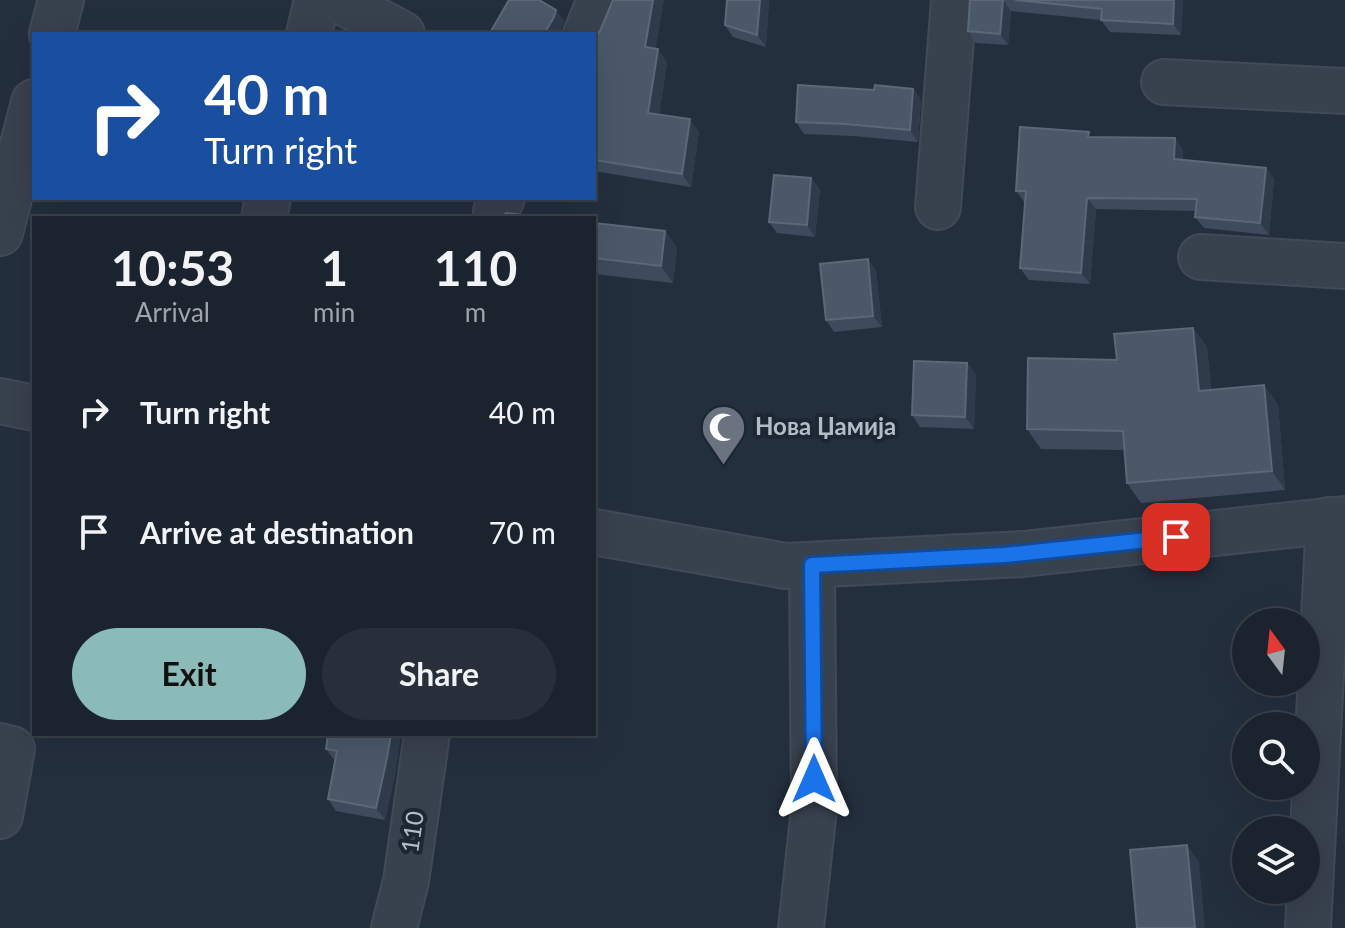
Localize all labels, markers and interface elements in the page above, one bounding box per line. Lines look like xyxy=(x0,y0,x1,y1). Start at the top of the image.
text: 40 m xyxy=(204,60,329,127)
icon: right xyxy=(72,64,176,168)
text: Turn right xyxy=(204,128,357,172)
text: 10:53 xyxy=(111,239,234,296)
text: 1 xyxy=(320,239,348,296)
text: 110 xyxy=(434,239,517,296)
text: Arrival xyxy=(135,296,210,328)
text: min xyxy=(313,296,355,328)
text: m xyxy=(465,296,486,328)
icon: right xyxy=(72,390,116,434)
text: Turn right xyxy=(140,394,270,430)
text: 40 m xyxy=(489,394,556,430)
mosque icon: Нова Џамија xyxy=(700,403,748,466)
place label: Нова Џамија xyxy=(755,411,896,440)
pin xyxy=(1142,503,1210,571)
icon: arrive xyxy=(72,510,116,554)
text: Arrive at destination xyxy=(140,514,414,550)
text: 70 m xyxy=(489,514,556,550)
icon: arrive xyxy=(1154,515,1198,559)
north arrow xyxy=(1232,608,1320,696)
map controls xyxy=(1232,608,1320,904)
button: Exit xyxy=(72,628,306,720)
button: Share xyxy=(322,628,556,720)
button: search xyxy=(1232,712,1320,800)
position arrow xyxy=(772,737,856,821)
street label: 110 xyxy=(394,809,429,854)
button: layers xyxy=(1232,816,1320,904)

